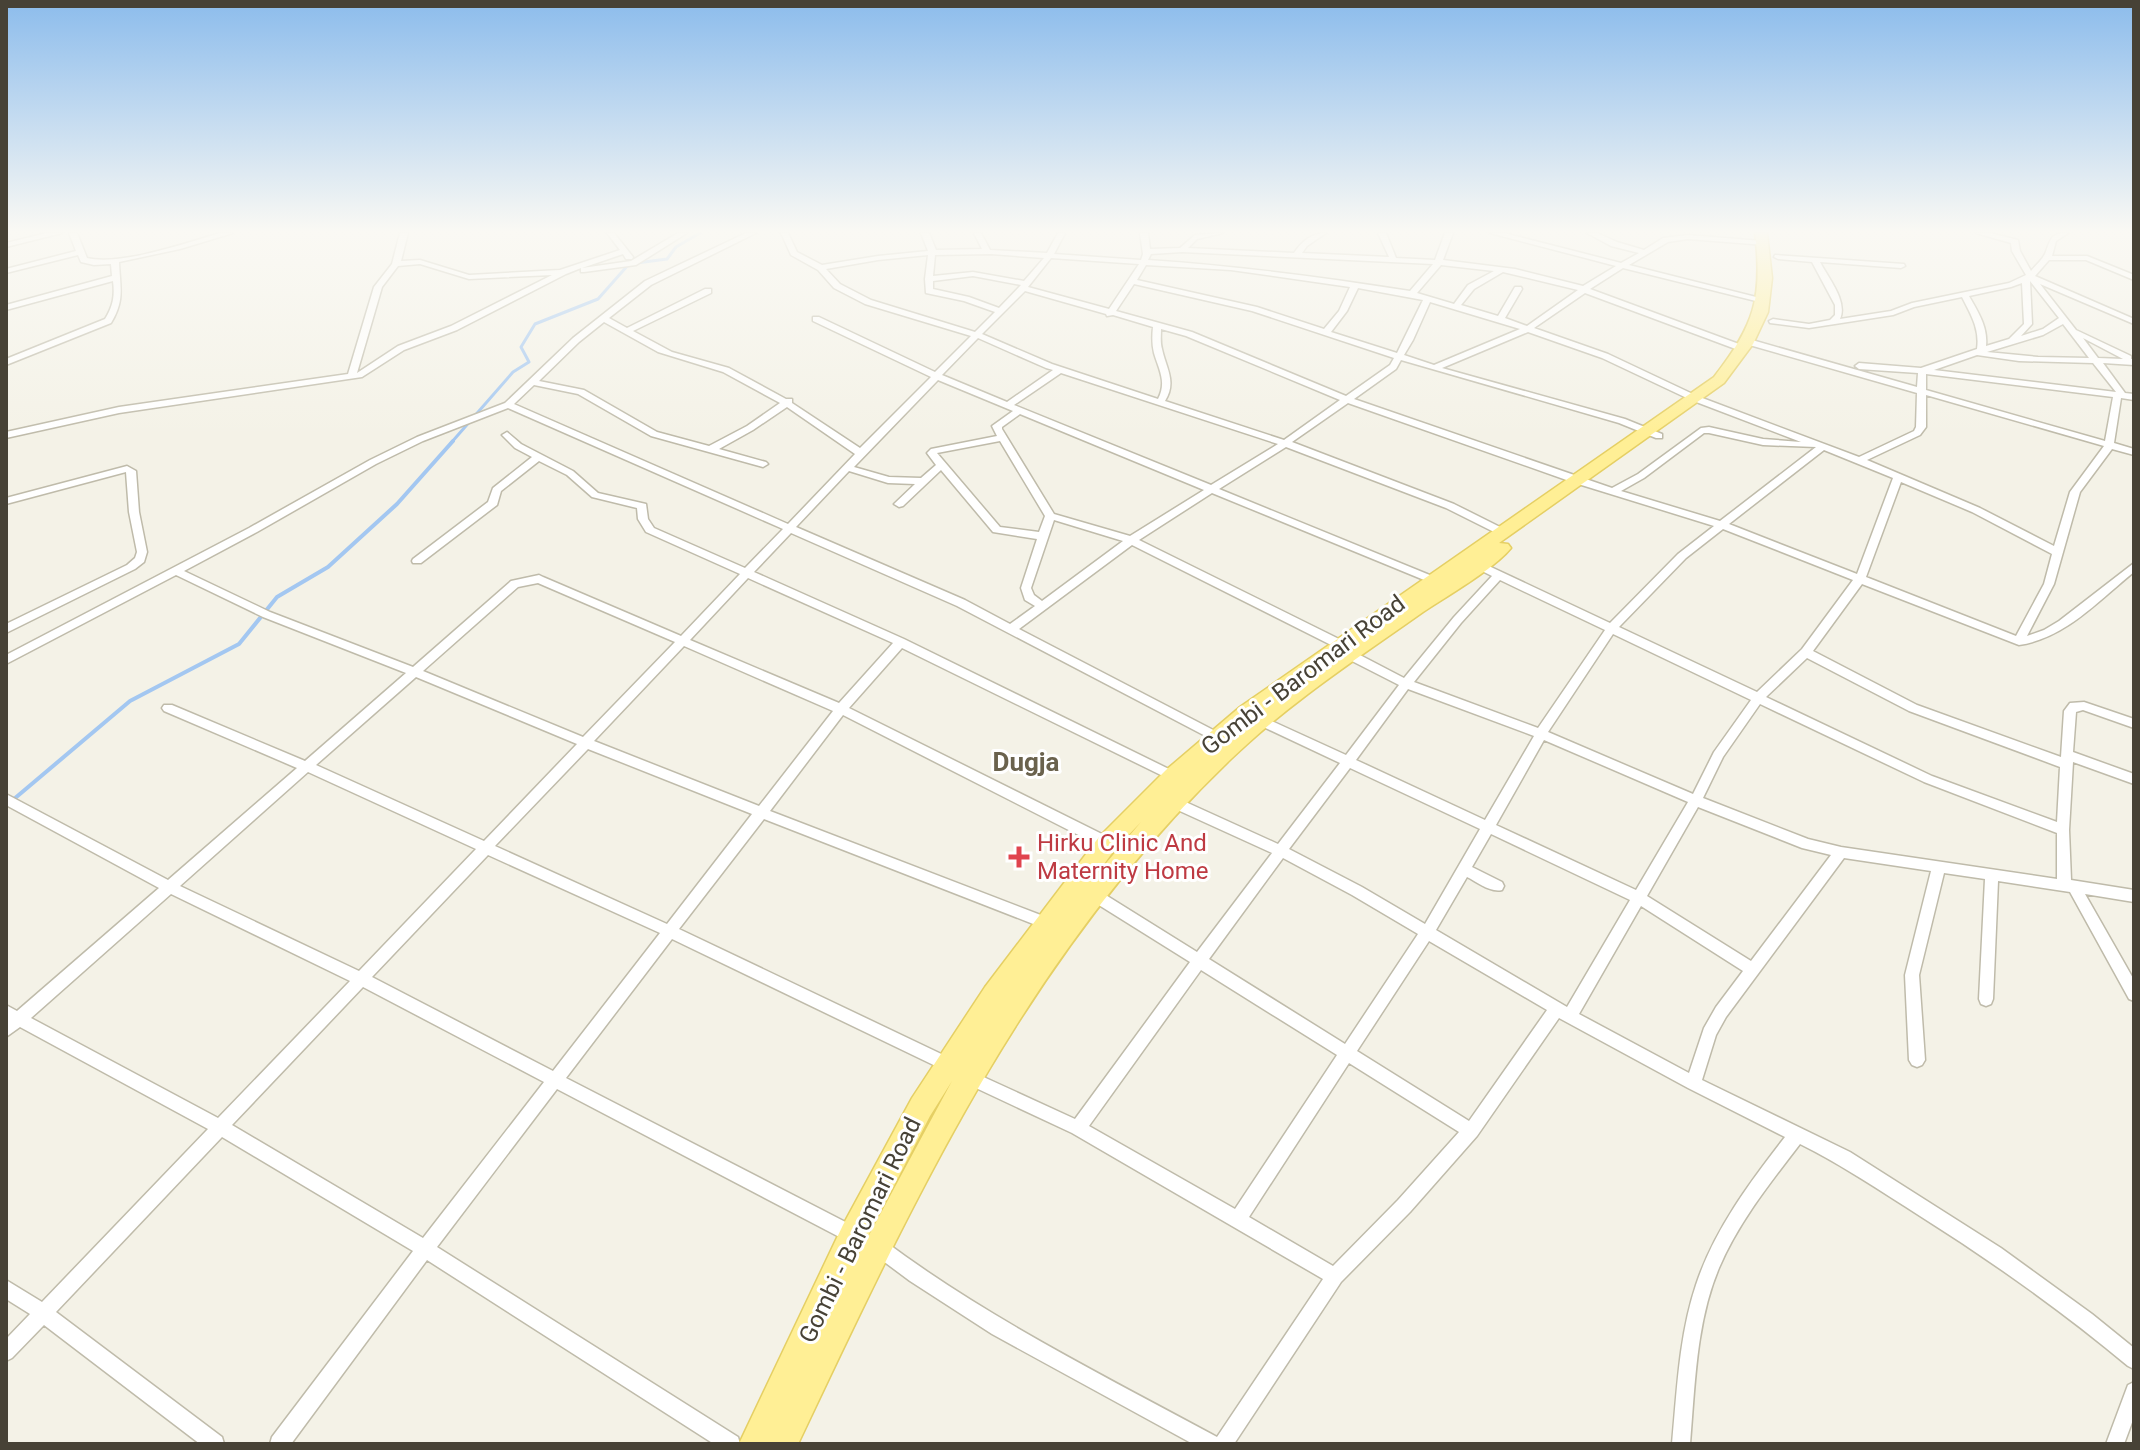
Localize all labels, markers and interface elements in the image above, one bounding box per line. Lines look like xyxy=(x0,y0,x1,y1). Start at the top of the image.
street label: Gombi - Baromari Road xyxy=(1196,589,1410,761)
district label: Dugja xyxy=(993,747,1060,777)
place label: Hirku Clinic And Maternity Home xyxy=(1037,829,1209,885)
marker: Hirku Clinic And Maternity Home xyxy=(1008,846,1030,868)
street label: Gombi - Baromari Road xyxy=(793,1113,927,1347)

